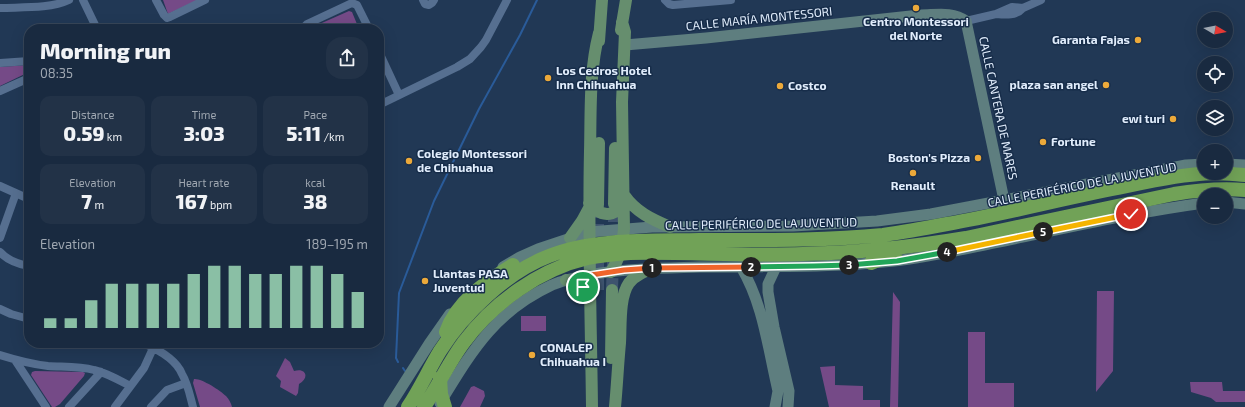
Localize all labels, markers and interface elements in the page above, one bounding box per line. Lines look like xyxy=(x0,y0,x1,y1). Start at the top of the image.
street label: CALLE MARÍA MONTESSORI xyxy=(685,3,833,33)
marker: Centro Montessori del Norte xyxy=(911,3,921,13)
north arrow xyxy=(1197,12,1233,48)
map controls xyxy=(1197,12,1233,224)
place label: Centro Montessori del Norte xyxy=(863,14,969,42)
place label: Garanta Fajas xyxy=(1052,32,1130,47)
street label: CALLE CANTERA DE MARES xyxy=(977,35,1021,181)
marker: Garanta Fajas xyxy=(1133,35,1143,45)
text: Morning run xyxy=(40,37,171,63)
button: share xyxy=(326,37,368,79)
button: locate xyxy=(1197,56,1233,92)
place label: Los Cedros Hotel Inn Chihuahua xyxy=(556,63,652,91)
text: 08:35 xyxy=(40,65,73,81)
marker: Los Cedros Hotel Inn Chihuahua xyxy=(543,73,553,83)
place label: plaza san angel xyxy=(1010,77,1098,91)
place label: Costco xyxy=(788,78,827,92)
marker: plaza san angel xyxy=(1101,80,1111,90)
marker: Costco xyxy=(775,81,785,91)
button: layers xyxy=(1197,100,1233,136)
text: Distance xyxy=(71,108,114,121)
text: Time xyxy=(192,108,216,121)
text: Pace xyxy=(303,108,327,121)
place label: ewi turi xyxy=(1122,111,1165,125)
marker: ewi turi xyxy=(1168,114,1178,124)
text: 0.59 xyxy=(63,121,104,145)
text: 3:03 xyxy=(183,121,225,145)
text: 5:11 xyxy=(286,121,321,145)
text: km xyxy=(104,130,122,143)
text: /km xyxy=(321,130,344,143)
place label: Fortune xyxy=(1051,134,1096,148)
marker: Fortune xyxy=(1038,137,1048,147)
button: + xyxy=(1197,144,1233,180)
place label: Colegio Montessori de Chihuahua xyxy=(417,146,527,174)
place label: Boston's Pizza xyxy=(888,150,970,164)
marker: Boston's Pizza xyxy=(973,153,983,163)
marker: Colegio Montessori de Chihuahua xyxy=(404,156,414,166)
street label: CALLE PERIFÉRICO DE LA JUVENTUD xyxy=(986,159,1177,209)
marker: Renault xyxy=(908,168,918,178)
text: Elevation xyxy=(69,176,116,189)
text: Heart rate xyxy=(179,176,229,189)
text: kcal xyxy=(305,176,325,189)
place label: Renault xyxy=(891,178,935,192)
button: − xyxy=(1197,188,1233,224)
text: 7 xyxy=(81,189,92,213)
text: 167 xyxy=(176,189,207,213)
text: 38 xyxy=(303,189,327,213)
pin xyxy=(1114,197,1148,231)
text: m xyxy=(92,198,104,211)
text: bpm xyxy=(207,198,232,211)
icon: check xyxy=(1120,203,1142,225)
street label: CALLE PERIFÉRICO DE LA JUVENTUD xyxy=(665,214,857,232)
pin: 5 xyxy=(1033,222,1053,242)
text: 5 xyxy=(1040,225,1046,238)
text: Elevation xyxy=(40,236,95,252)
text: 189–195 m xyxy=(306,236,368,252)
pin: 4 xyxy=(937,242,957,262)
text: 4 xyxy=(943,245,951,258)
pin: 3 xyxy=(839,255,859,275)
pin: 2 xyxy=(741,257,761,277)
pin: 1 xyxy=(642,258,662,278)
text: 3 xyxy=(846,258,852,271)
text: 2 xyxy=(748,260,754,273)
text: 1 xyxy=(650,261,654,274)
place label: Llantas PASA Juventud xyxy=(433,266,508,294)
pin xyxy=(566,270,600,304)
marker: Llantas PASA Juventud xyxy=(420,276,430,286)
icon: arrive xyxy=(572,276,594,298)
place label: CONALEP Chihuahua I xyxy=(540,340,606,368)
marker: CONALEP Chihuahua I xyxy=(527,350,537,360)

